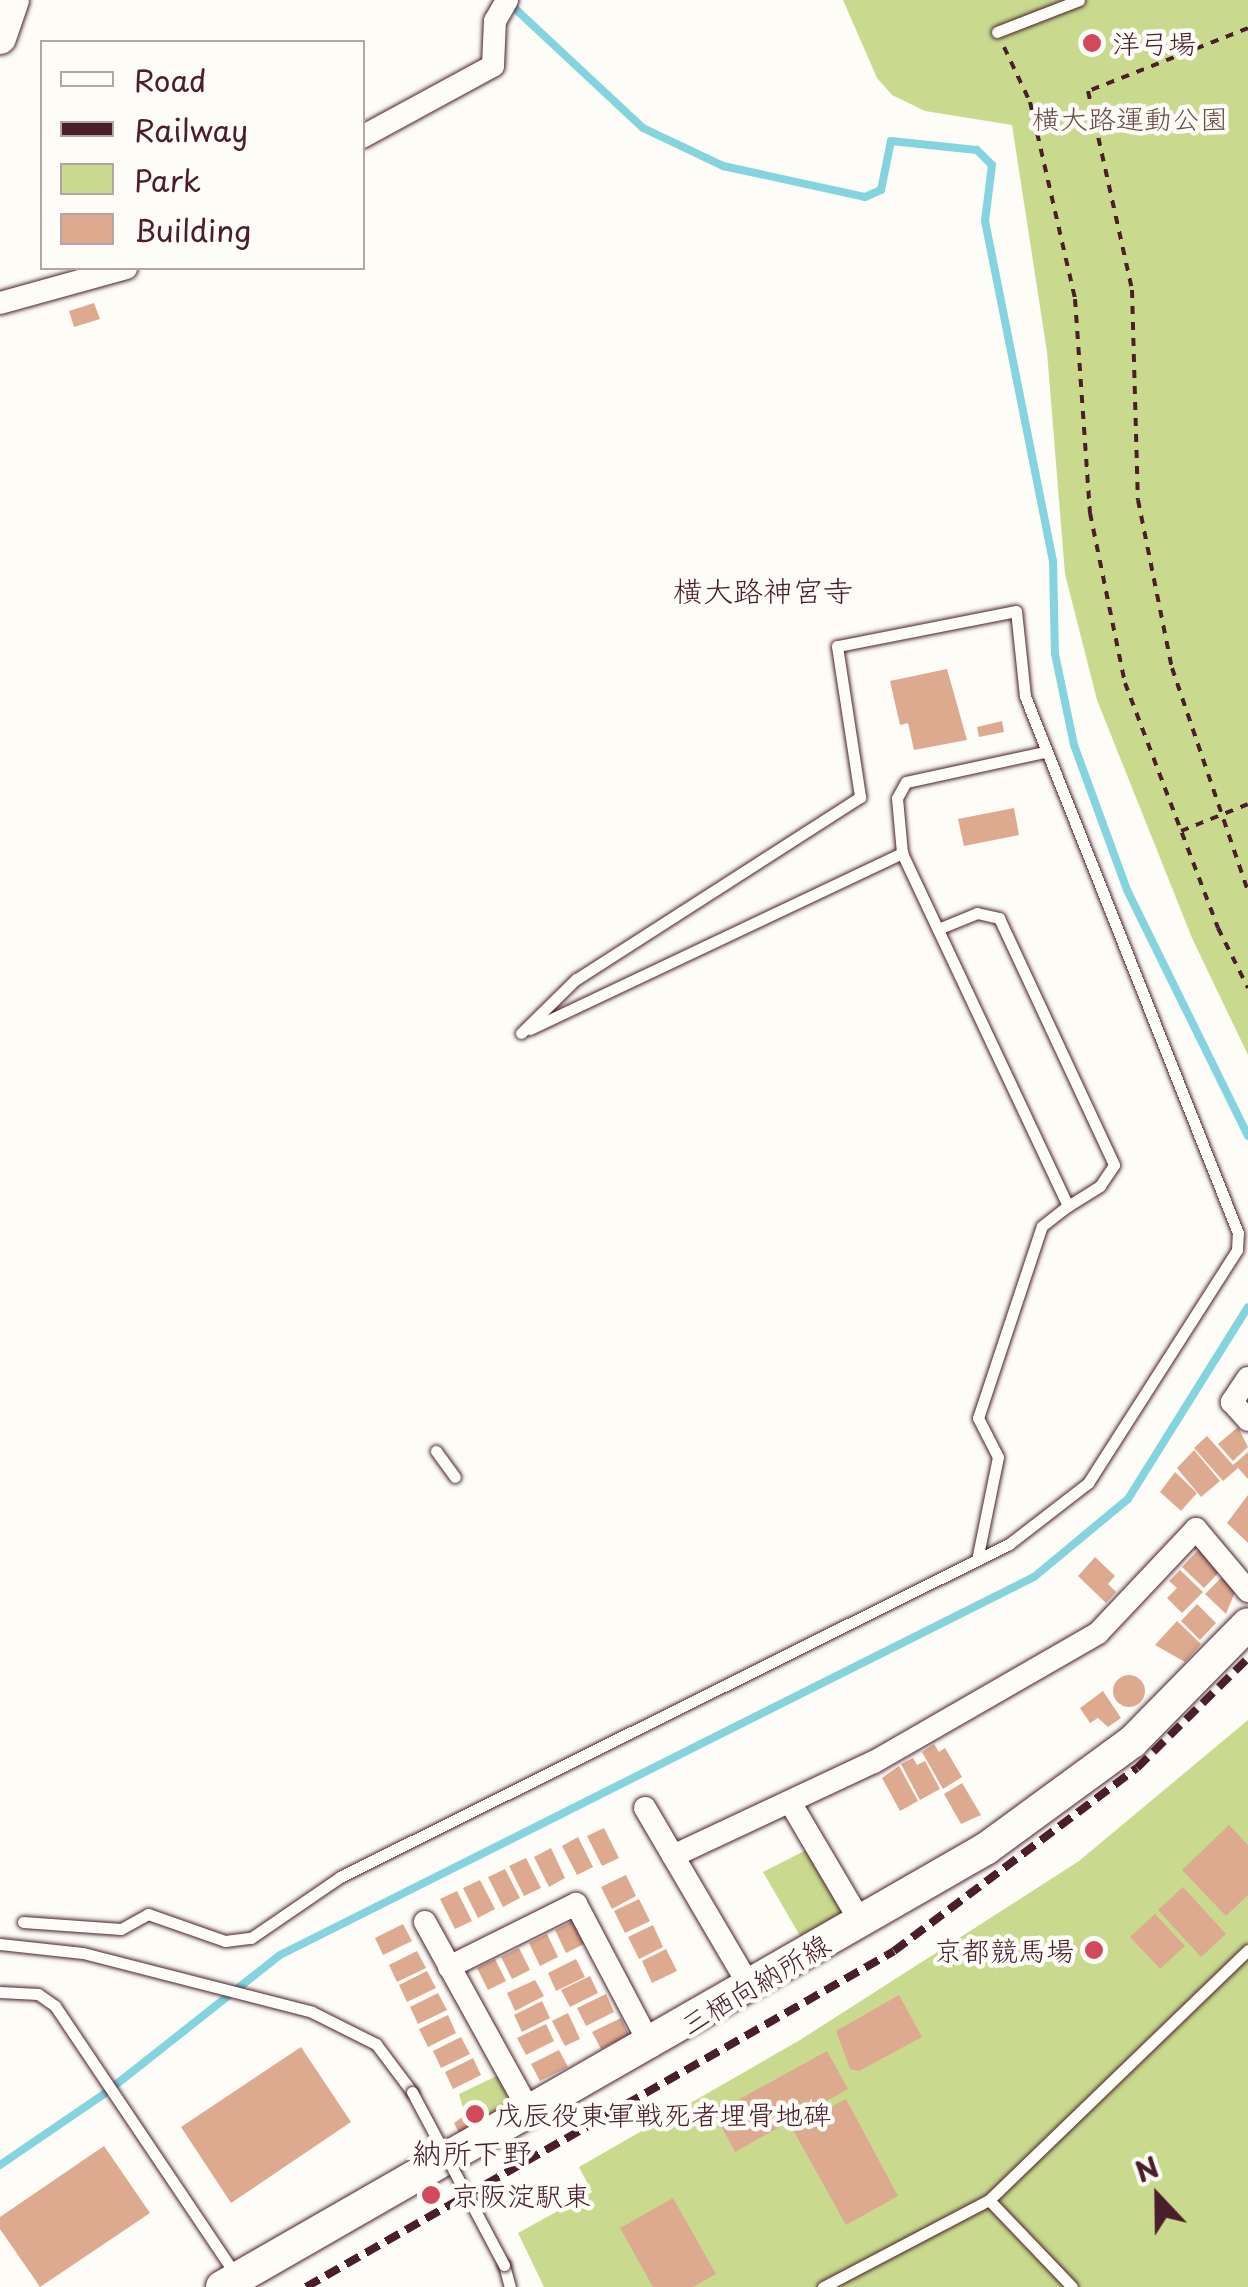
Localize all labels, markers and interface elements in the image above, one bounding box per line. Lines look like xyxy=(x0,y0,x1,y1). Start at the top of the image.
place label: 洋弓場 xyxy=(1112,26,1196,60)
marker: 洋弓場 xyxy=(1081,32,1103,54)
legend xyxy=(40,40,365,270)
text: Road xyxy=(134,57,207,102)
park label: 横大路運動公園 xyxy=(1032,101,1228,135)
text: Railway xyxy=(134,107,248,152)
text: Park xyxy=(134,157,201,202)
text: Building xyxy=(134,207,251,252)
district label: 横大路神宮寺 xyxy=(673,572,853,608)
street label: 三栖向納所線 xyxy=(674,1926,836,2042)
place label: 京都競馬場 xyxy=(934,1933,1074,1967)
marker: 京都競馬場 xyxy=(1083,1939,1105,1961)
place label: 戊辰役東軍戦死者埋骨地碑 xyxy=(495,2097,831,2131)
marker: 戊辰役東軍戦死者埋骨地碑 xyxy=(464,2103,486,2125)
district label: 納所下野 xyxy=(412,2134,532,2170)
text: N xyxy=(1128,2145,1165,2193)
north arrow xyxy=(1108,2147,1208,2247)
place label: 京阪淀駅東 xyxy=(451,2178,591,2212)
marker: 京阪淀駅東 xyxy=(420,2184,442,2206)

